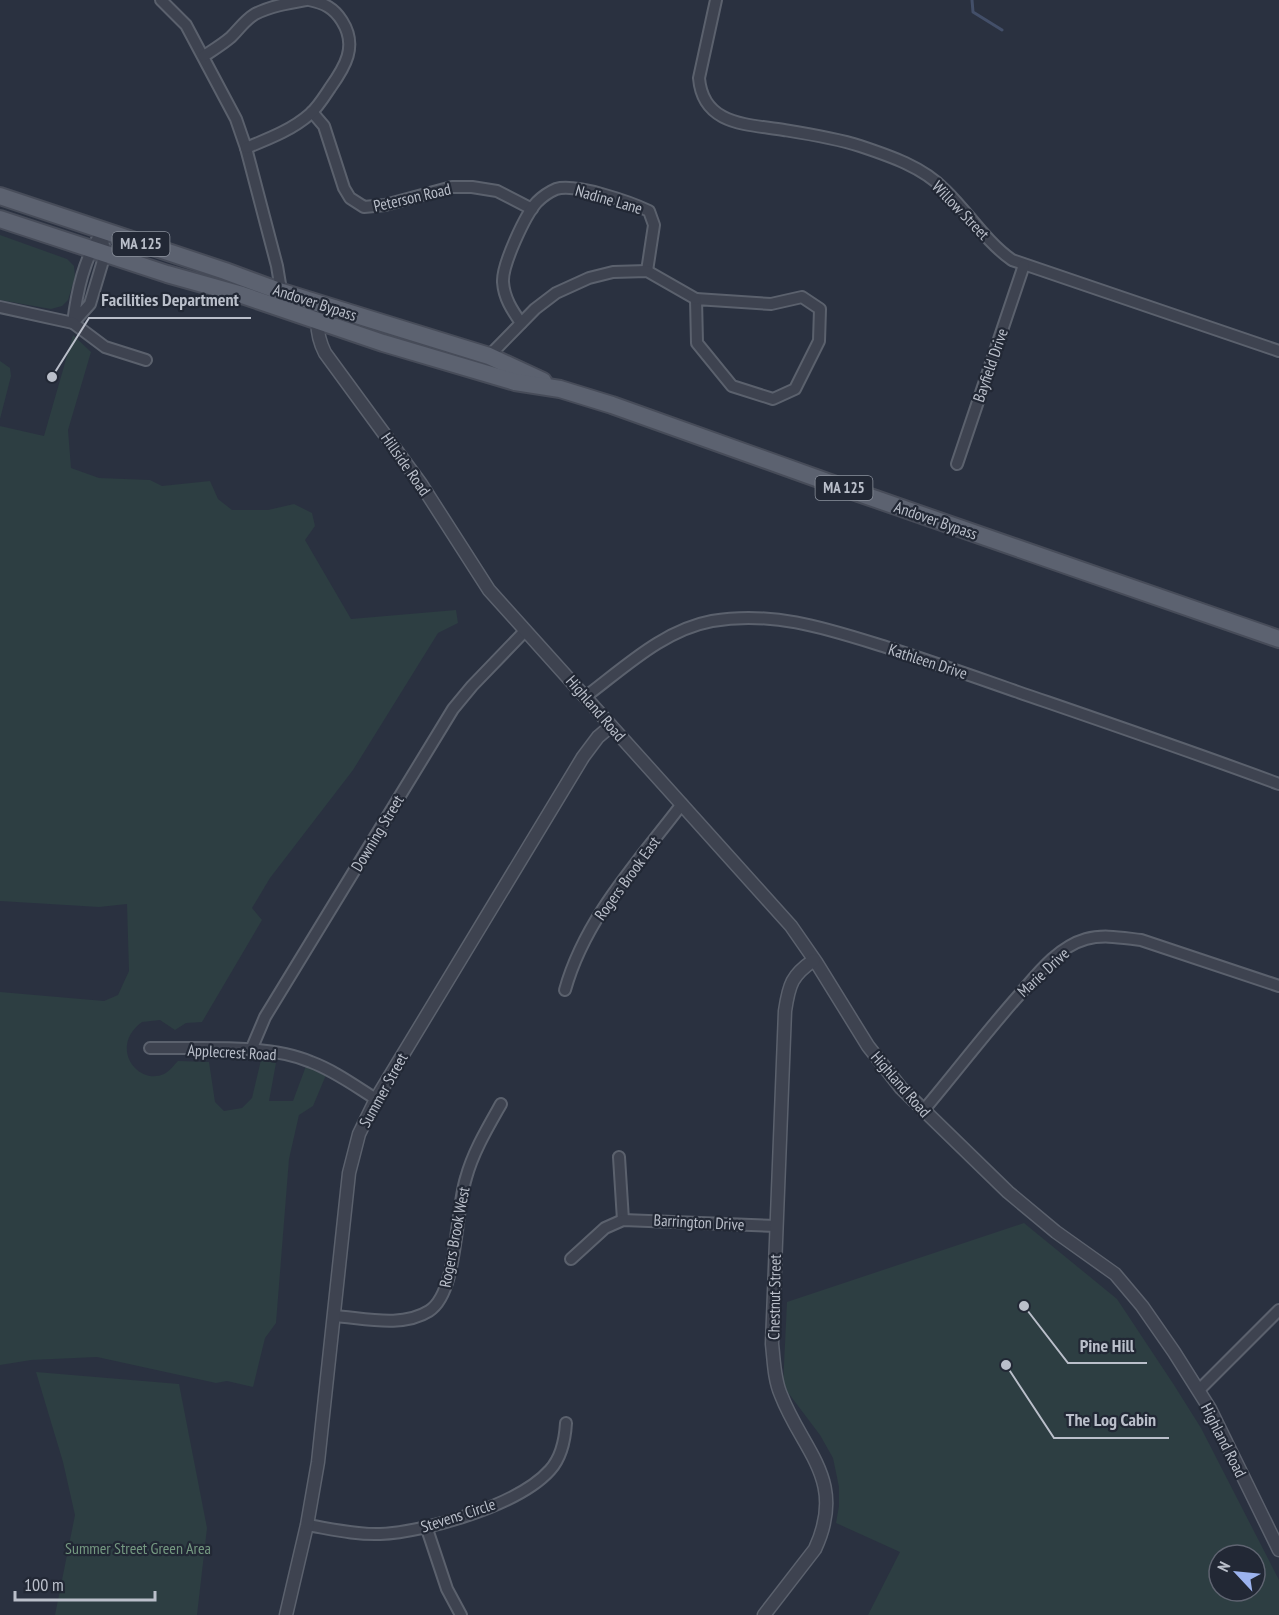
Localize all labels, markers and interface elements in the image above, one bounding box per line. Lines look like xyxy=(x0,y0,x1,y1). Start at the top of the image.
street label: Willow Street xyxy=(928,176,994,244)
street label: Peterson Road xyxy=(371,178,453,216)
street label: Nadine Lane xyxy=(573,180,645,218)
road number: MA 125 xyxy=(112,232,170,256)
street label: Andover Bypass xyxy=(271,279,359,325)
callout: Facilities Department xyxy=(89,282,251,318)
text: Facilities Department xyxy=(101,288,239,311)
street label: Bayfield Drive xyxy=(968,325,1012,405)
street label: Hillside Road xyxy=(377,429,435,500)
road number: MA 125 xyxy=(816,476,872,500)
street label: Andover Bypass xyxy=(892,496,980,544)
street label: Kathleen Drive xyxy=(886,639,970,683)
street label: Highland Road xyxy=(562,671,630,745)
street label: Downing Street xyxy=(346,791,408,875)
street label: Rogers Brook East xyxy=(590,832,664,924)
street label: Marie Drive xyxy=(1013,943,1073,1001)
street label: Applecrest Road xyxy=(187,1040,277,1064)
street label: Highland Road xyxy=(867,1047,935,1121)
street label: Summer Street xyxy=(354,1049,412,1131)
street label: Rogers Brook West xyxy=(434,1184,474,1289)
street label: Barrington Drive xyxy=(653,1210,745,1234)
street label: Chestnut Street xyxy=(763,1253,785,1340)
callout: Pine Hill xyxy=(1068,1327,1147,1363)
text: Pine Hill xyxy=(1080,1334,1135,1357)
street label: Highland Road xyxy=(1197,1399,1251,1481)
callout: The Log Cabin xyxy=(1054,1402,1169,1438)
text: The Log Cabin xyxy=(1066,1408,1156,1431)
street label: Stevens Circle xyxy=(418,1494,498,1536)
park label: Summer Street Green Area xyxy=(65,1538,211,1558)
north arrow xyxy=(1207,1543,1267,1603)
text: N xyxy=(1213,1558,1234,1575)
scale bar xyxy=(15,1564,154,1602)
text: 100 m xyxy=(24,1573,64,1596)

